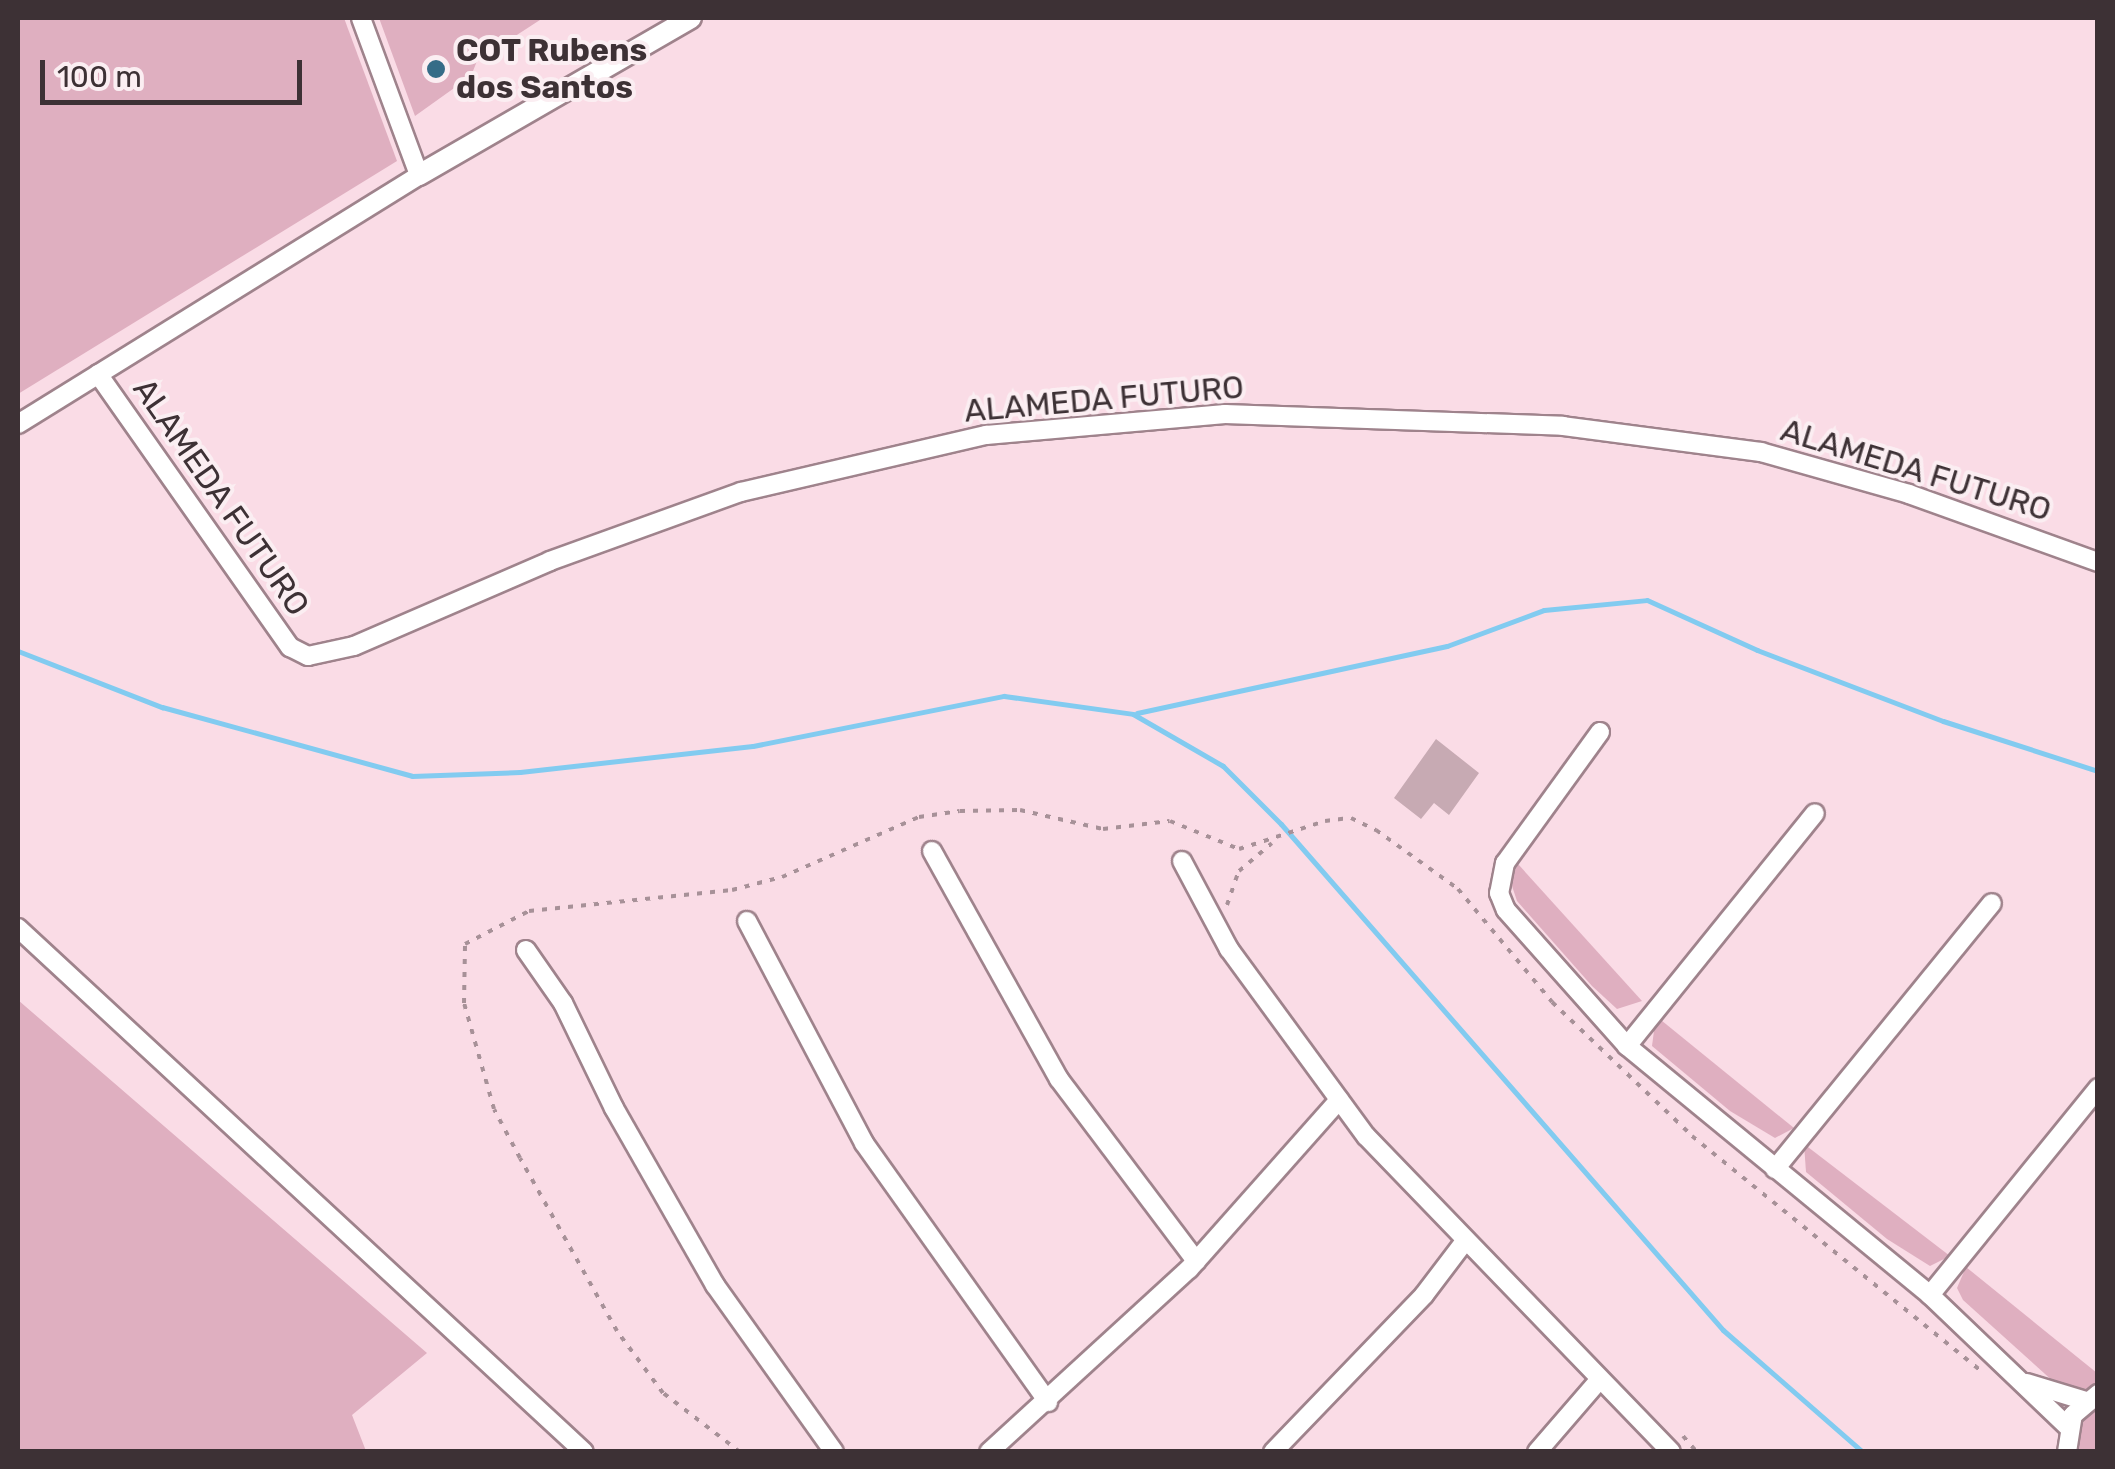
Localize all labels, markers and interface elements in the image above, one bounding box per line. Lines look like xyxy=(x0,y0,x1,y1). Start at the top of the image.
place label: COT Rubens dos Santos xyxy=(456,32,648,107)
scale bar xyxy=(45,40,308,102)
marker: COT Rubens dos Santos xyxy=(425,58,447,80)
text: 100 m xyxy=(57,59,142,95)
street label: ALAMEDA FUTURO xyxy=(962,368,1246,430)
street label: ALAMEDA FUTURO xyxy=(125,371,317,623)
street label: ALAMEDA FUTURO xyxy=(1776,411,2056,529)

